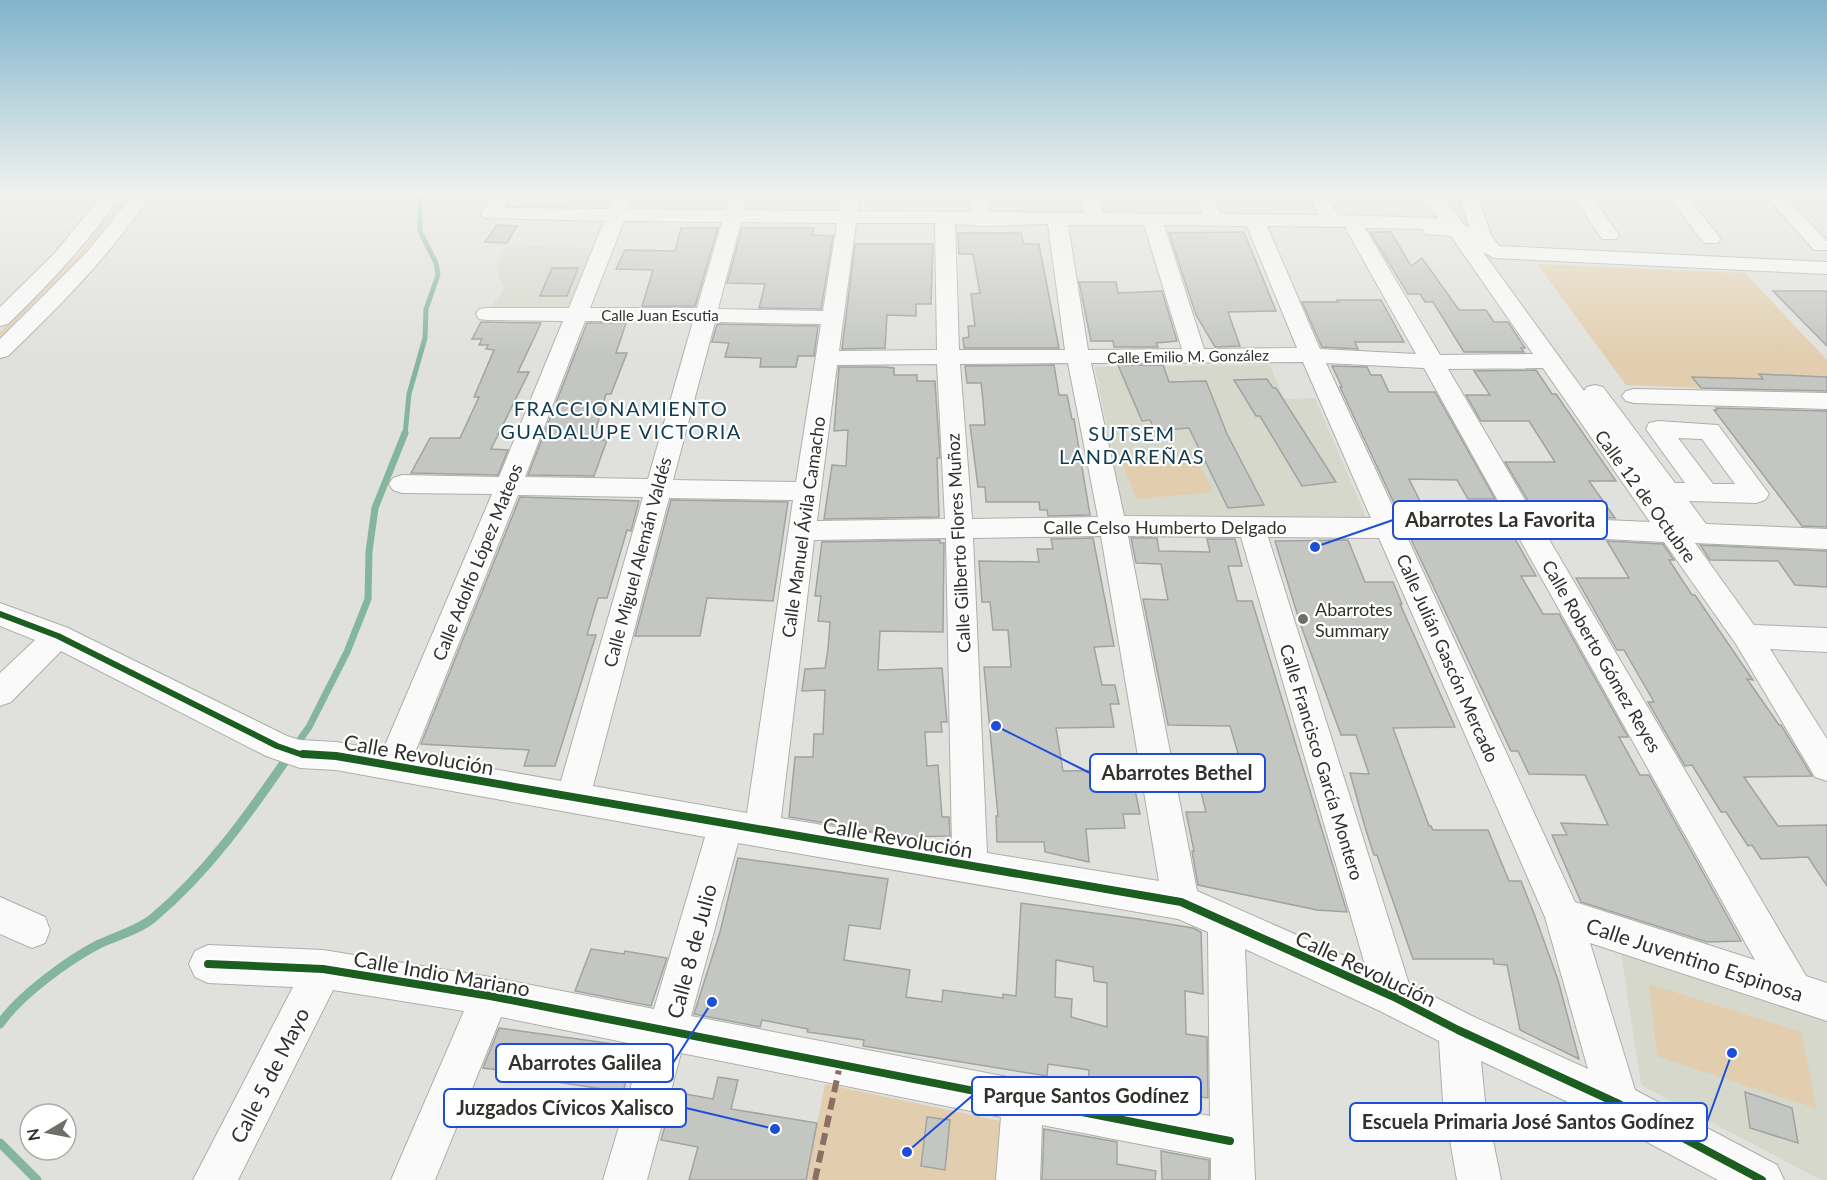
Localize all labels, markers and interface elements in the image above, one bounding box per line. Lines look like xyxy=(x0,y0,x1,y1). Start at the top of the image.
street label: Calle Juan Escutia xyxy=(601,306,719,324)
street label: Calle Emilio M. González xyxy=(1107,346,1269,366)
district label: FRACCIONAMIENTO GUADALUPE VICTORIA xyxy=(500,396,742,443)
street label: Calle Manuel Ávila Camacho xyxy=(777,415,829,639)
district label: SUTSEM LANDAREÑAS xyxy=(1059,421,1205,468)
street label: Calle 12 de Octubre xyxy=(1591,425,1701,567)
street label: Calle Gilberto Flores Muñoz xyxy=(941,433,975,653)
street label: Calle Miguel Alemán Valdés xyxy=(598,454,676,670)
street label: Calle Adolfo López Mateos xyxy=(427,460,527,664)
callout: Abarrotes La Favorita xyxy=(1393,501,1607,539)
text: Abarrotes La Favorita xyxy=(1404,507,1595,531)
street label: Calle Celso Humberto Delgado xyxy=(1043,516,1287,538)
street label: Calle Julián Gascón Mercado xyxy=(1392,550,1504,766)
street label: Calle Roberto Gómez Reyes xyxy=(1538,556,1666,756)
place label: Abarrotes Summary xyxy=(1315,598,1393,641)
marker: Abarrotes Summary xyxy=(1296,612,1310,626)
street label: Calle Francisco García Montero xyxy=(1276,641,1368,883)
street label: Calle Revolución xyxy=(342,728,496,780)
callout: Abarrotes Bethel xyxy=(1090,754,1265,792)
text: Abarrotes Bethel xyxy=(1101,760,1252,784)
street label: Calle Revolución xyxy=(821,811,975,863)
street label: Calle 8 de Julio xyxy=(661,881,721,1021)
street label: Calle Juventino Espinosa xyxy=(1583,912,1807,1006)
street label: Calle Revolución xyxy=(1292,925,1440,1011)
street label: Calle Indio Mariano xyxy=(352,945,532,1001)
street label: Calle 5 de Mayo xyxy=(224,1003,314,1147)
callout: Abarrotes Galilea xyxy=(496,1044,673,1082)
text: Abarrotes Galilea xyxy=(507,1050,662,1074)
callout: Parque Santos Godínez xyxy=(972,1077,1201,1115)
text: Parque Santos Godínez xyxy=(983,1083,1189,1107)
callout: Juzgados Cívicos Xalisco xyxy=(444,1089,686,1127)
text: Juzgados Cívicos Xalisco xyxy=(456,1095,674,1119)
north arrow xyxy=(18,1102,78,1162)
callout: Escuela Primaria José Santos Godínez xyxy=(1350,1103,1707,1141)
text: Escuela Primaria José Santos Godínez xyxy=(1362,1109,1694,1133)
text: N xyxy=(22,1127,43,1142)

